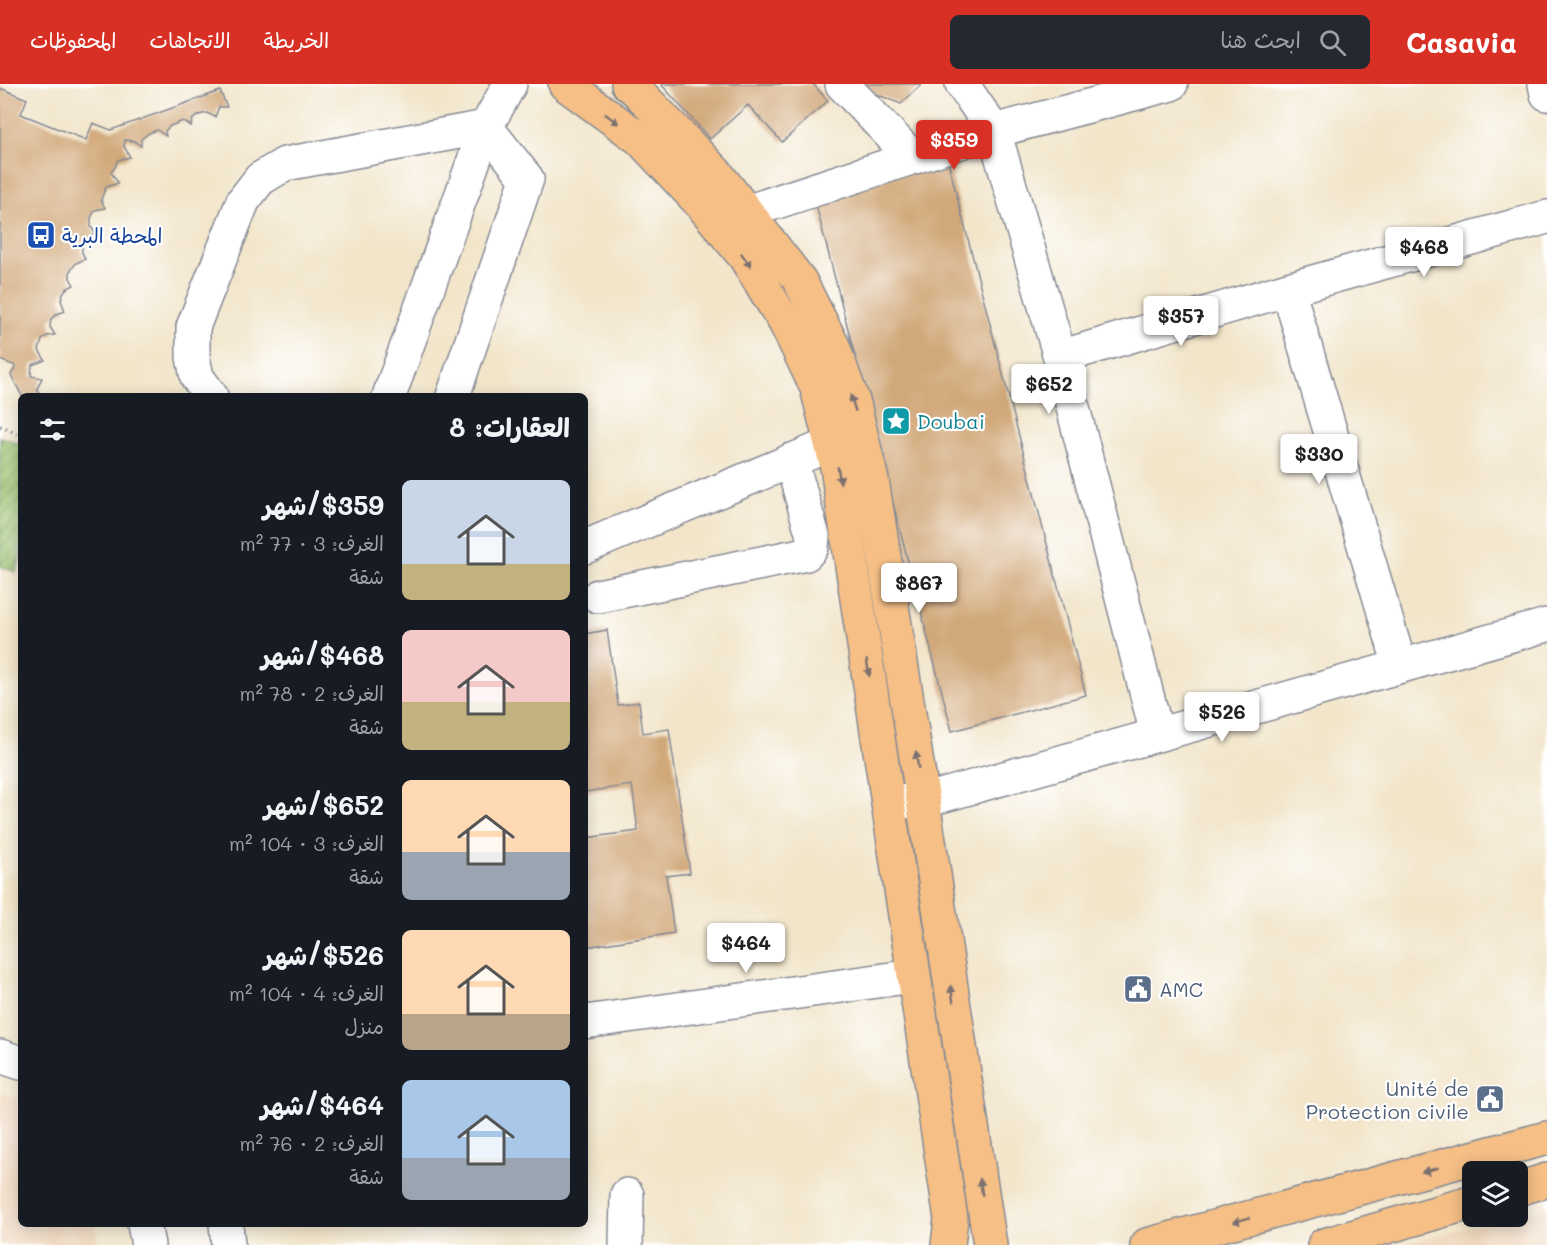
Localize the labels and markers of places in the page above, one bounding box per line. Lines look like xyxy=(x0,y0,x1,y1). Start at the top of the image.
pin: $359 xyxy=(918,120,990,171)
bus stop icon: المحطة البرية xyxy=(25,219,57,251)
place label: المحطة البرية xyxy=(62,222,162,248)
pin: $468 xyxy=(1388,227,1460,278)
pin: $357 xyxy=(1145,296,1217,347)
pin: $652 xyxy=(1013,364,1085,415)
place icon: Doubai xyxy=(880,405,912,437)
place label: Doubai xyxy=(917,408,985,434)
pin: $330 xyxy=(1283,434,1355,485)
pin: $867 xyxy=(883,563,955,614)
pin: $526 xyxy=(1186,692,1258,743)
pin: $464 xyxy=(710,923,782,974)
public building icon: AMC xyxy=(1122,973,1154,1005)
place label: AMC xyxy=(1159,976,1203,1002)
place label: Unité de Protection civile xyxy=(1306,1075,1469,1124)
public building icon: Unité de Protection civile xyxy=(1474,1083,1506,1115)

